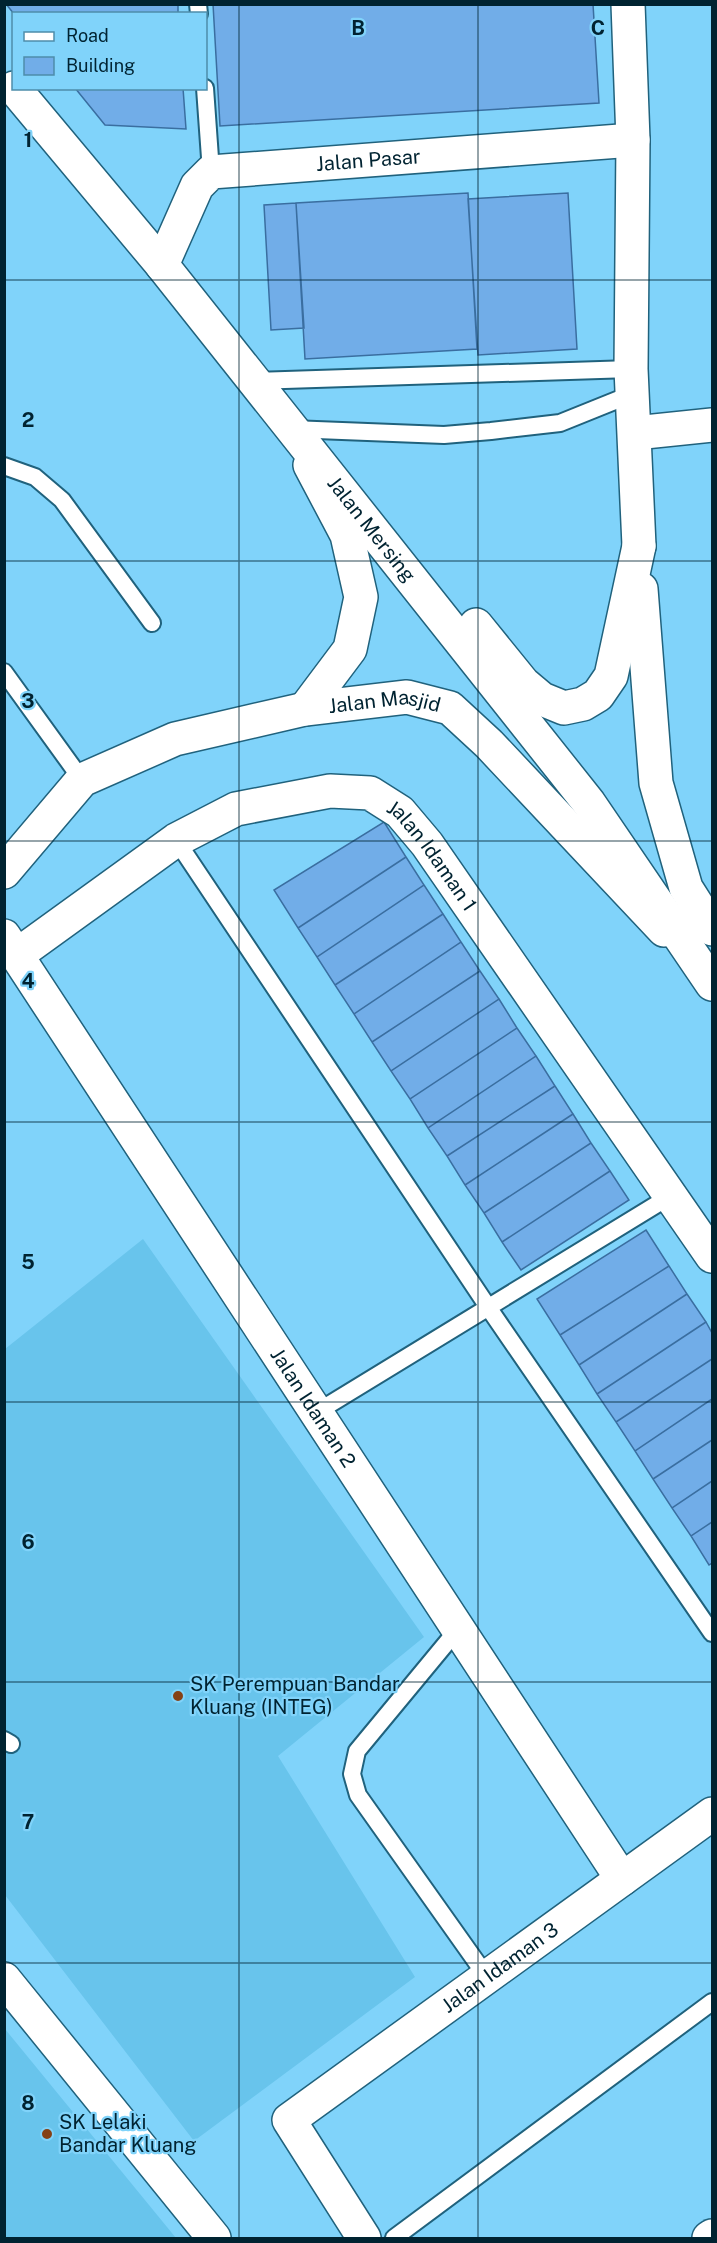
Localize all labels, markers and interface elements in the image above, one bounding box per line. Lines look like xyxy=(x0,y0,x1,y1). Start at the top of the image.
legend xyxy=(12,12,207,90)
text: B xyxy=(351,16,365,40)
text: C xyxy=(591,16,605,40)
text: Road xyxy=(66,25,109,46)
text: Building xyxy=(66,55,135,76)
text: 1 xyxy=(24,128,32,152)
street label: Jalan Pasar xyxy=(315,144,422,176)
text: 2 xyxy=(22,408,34,432)
street label: Jalan Mersing xyxy=(322,472,421,587)
street label: Jalan Masjid xyxy=(327,685,443,718)
text: 3 xyxy=(21,689,35,713)
street label: Jalan Idaman 1 xyxy=(383,795,482,916)
text: 4 xyxy=(21,969,35,993)
text: 5 xyxy=(21,1250,35,1274)
street label: Jalan Idaman 2 xyxy=(265,1344,361,1472)
text: 6 xyxy=(21,1530,35,1554)
place label: SK Perempuan Bandar Kluang (INTEG) xyxy=(190,1672,400,1719)
marker: SK Perempuan Bandar Kluang (INTEG) xyxy=(171,1689,185,1703)
text: 7 xyxy=(22,1810,34,1834)
street label: Jalan Idaman 3 xyxy=(437,1917,563,2018)
text: 8 xyxy=(21,2091,35,2115)
place label: SK Lelaki Bandar Kluang xyxy=(59,2110,197,2157)
marker: SK Lelaki Bandar Kluang xyxy=(40,2127,54,2141)

